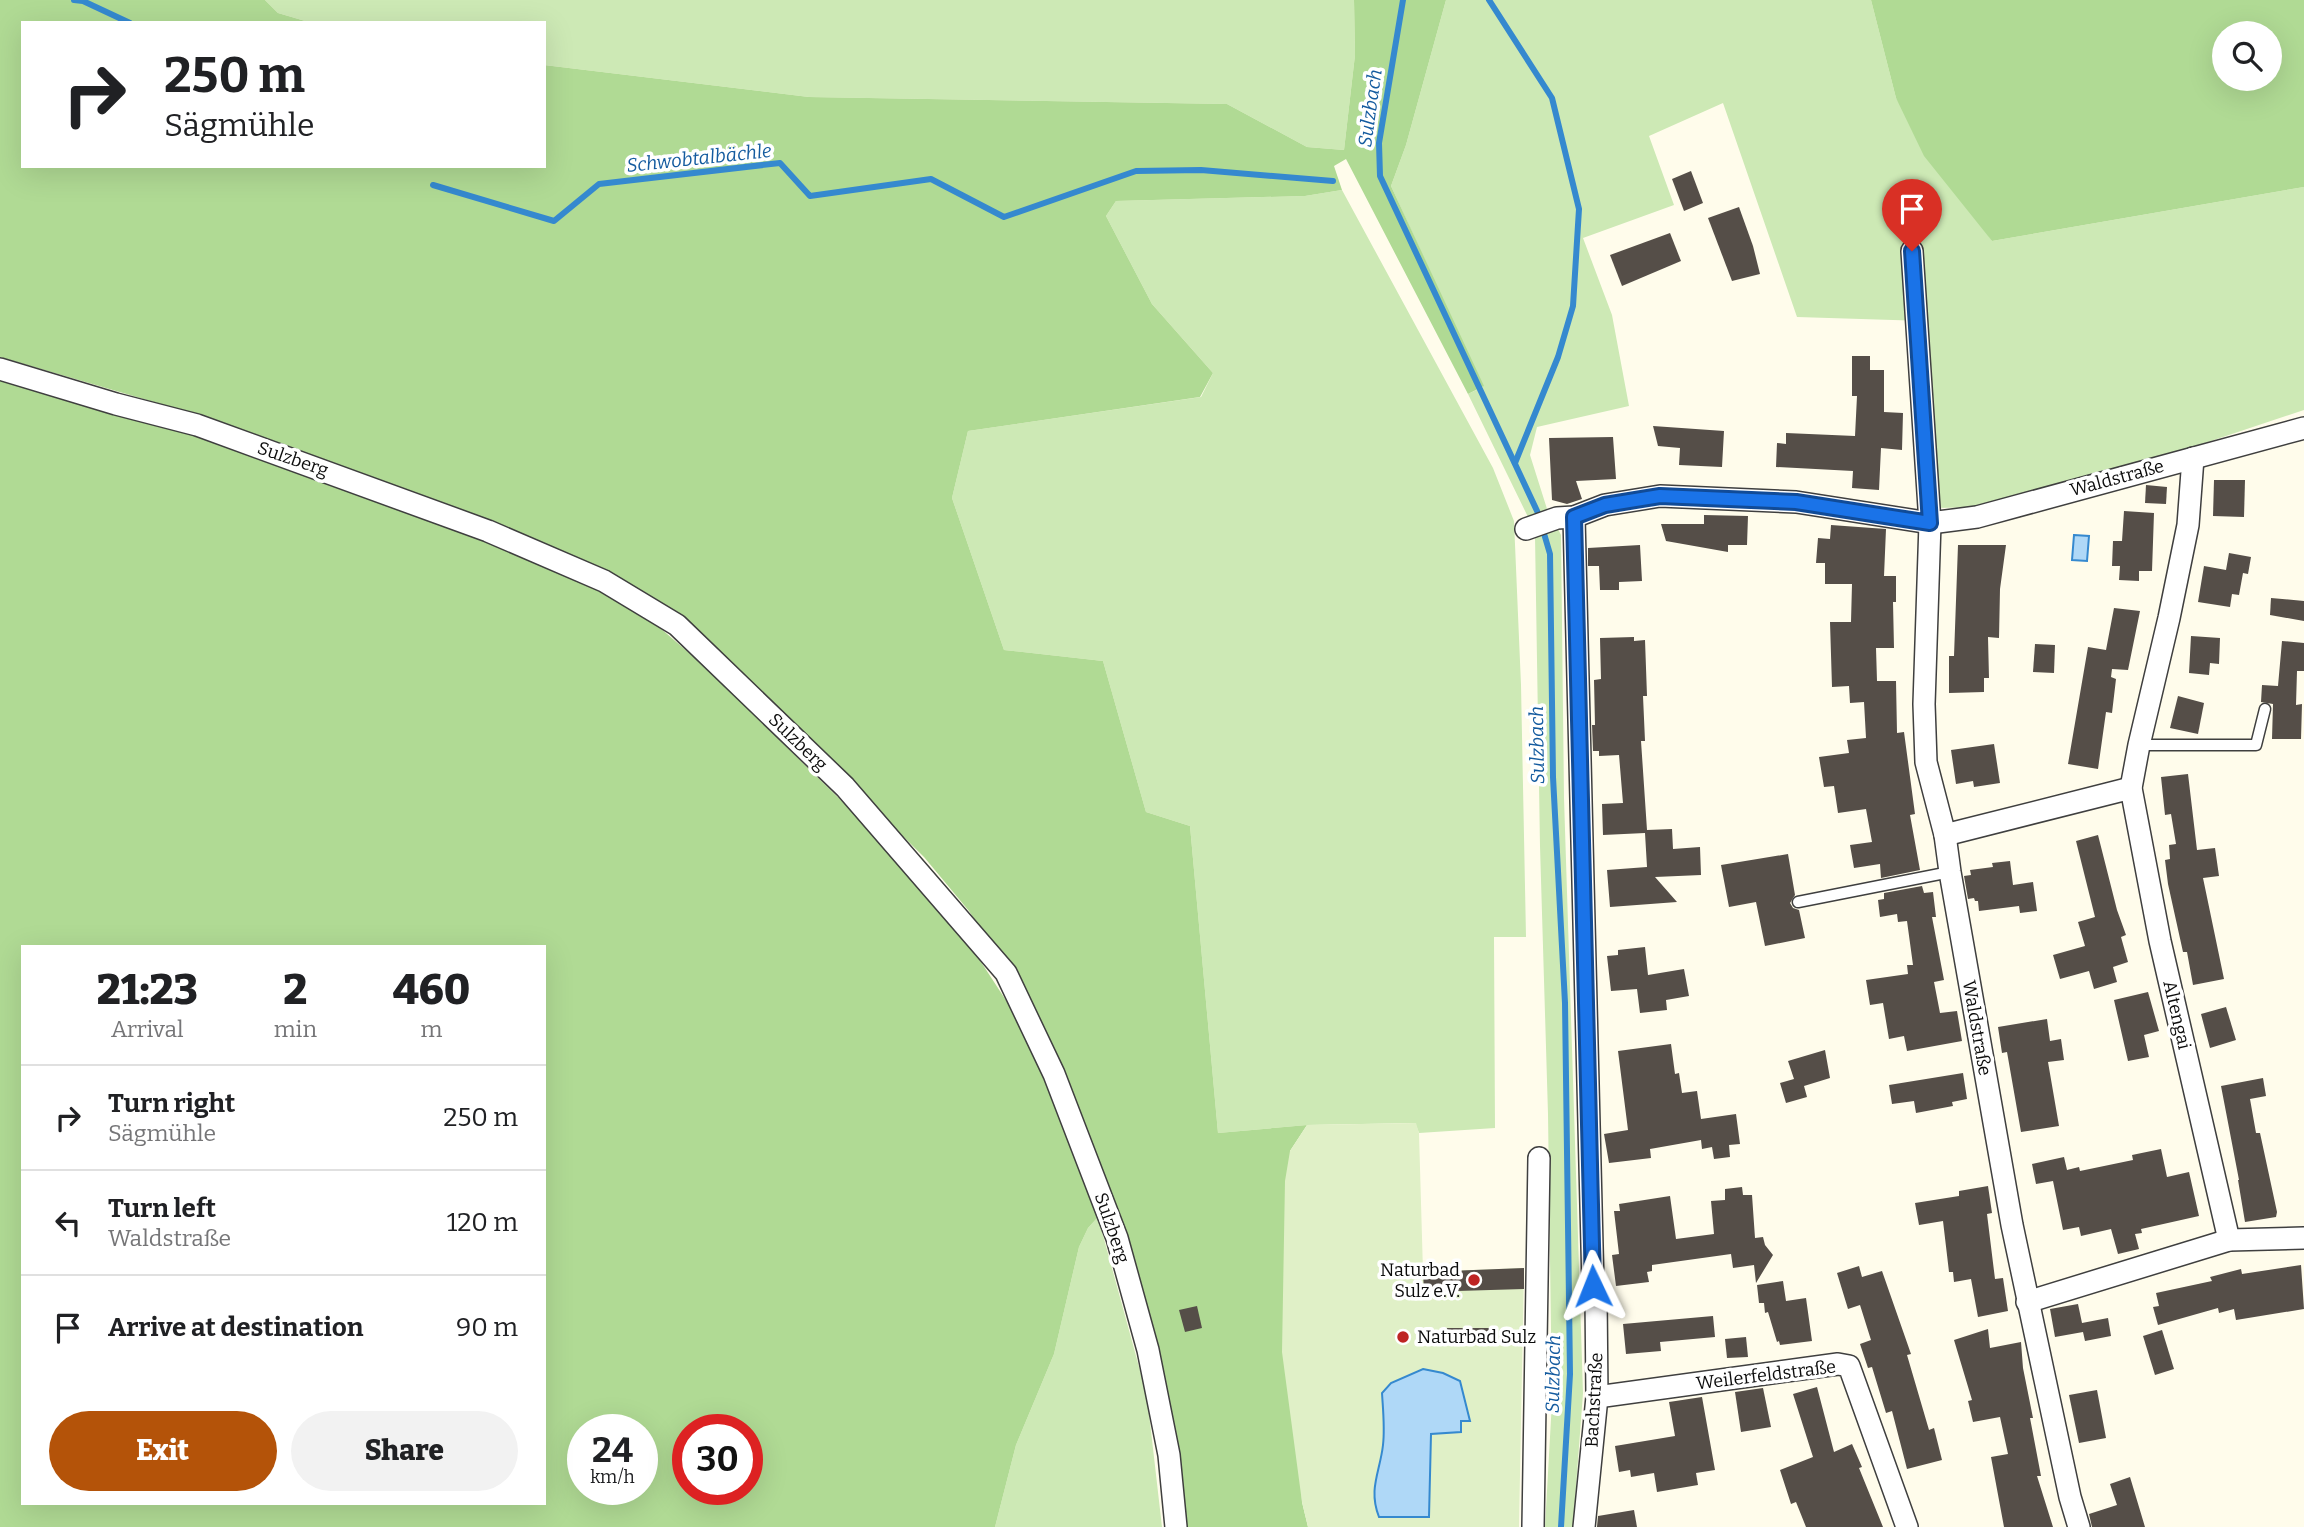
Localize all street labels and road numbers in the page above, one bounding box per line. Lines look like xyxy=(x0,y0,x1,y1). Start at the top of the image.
street label: Sulzberg xyxy=(255,437,331,481)
street label: Waldstraße xyxy=(2068,455,2166,501)
street label: Sulzberg xyxy=(764,709,832,775)
street label: Altengai xyxy=(2158,978,2196,1052)
street label: Waldstraße xyxy=(1958,979,1996,1077)
street label: Sulzberg xyxy=(1090,1190,1134,1266)
street label: Bachstraße xyxy=(1581,1352,1607,1448)
street label: Weilerfeldstraße xyxy=(1695,1356,1837,1394)

